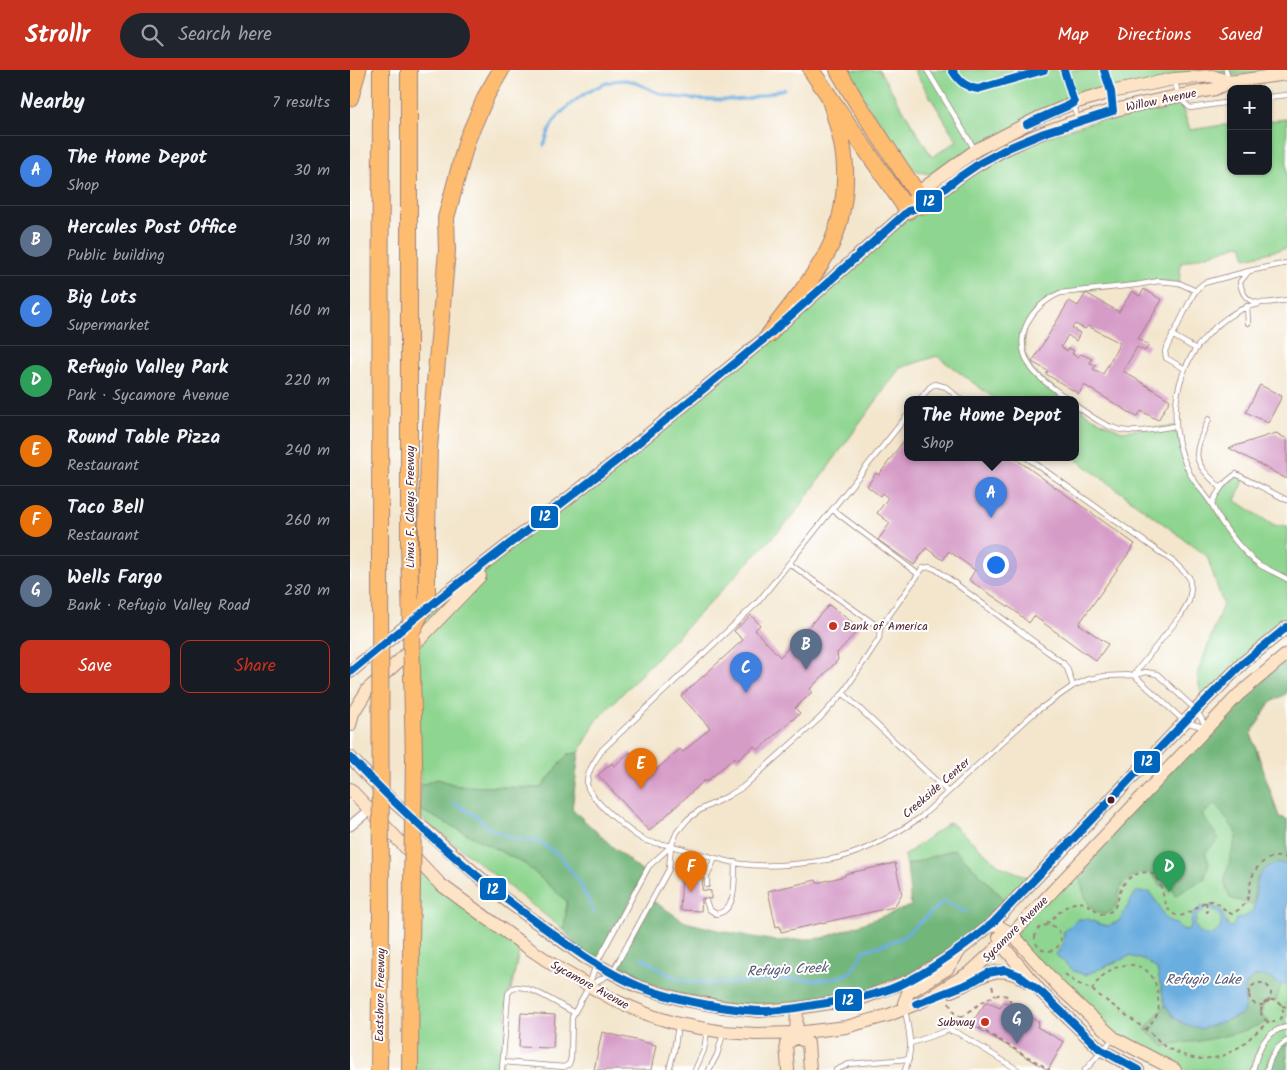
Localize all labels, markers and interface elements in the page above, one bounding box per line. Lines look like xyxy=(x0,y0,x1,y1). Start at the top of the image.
search box xyxy=(120,13,470,58)
text: Strollr xyxy=(25,16,90,55)
text: Search here xyxy=(178,20,272,50)
icon: search xyxy=(138,21,166,49)
text: Map xyxy=(1057,21,1089,50)
text: Directions xyxy=(1117,21,1191,50)
text: Saved xyxy=(1219,21,1262,50)
street label: Willow Avenue xyxy=(1124,84,1199,117)
map controls xyxy=(1227,85,1272,175)
button: + xyxy=(1227,85,1272,130)
text: Nearby xyxy=(20,86,85,119)
text: 7 results xyxy=(272,90,330,115)
button: − xyxy=(1227,130,1272,175)
text: The Home Depot xyxy=(67,143,207,173)
text: A xyxy=(31,158,41,183)
text: 30 m xyxy=(294,158,330,183)
text: Shop xyxy=(67,173,99,198)
line badge: 12 xyxy=(915,189,943,213)
text: 12 xyxy=(923,191,935,213)
text: Hercules Post Office xyxy=(67,213,237,243)
text: B xyxy=(31,228,41,253)
text: 130 m xyxy=(289,228,330,253)
text: Public building xyxy=(67,243,165,268)
text: Big Lots xyxy=(67,283,137,313)
text: C xyxy=(31,298,41,323)
text: 160 m xyxy=(289,298,330,323)
text: Supermarket xyxy=(67,313,150,338)
text: Refugio Valley Park xyxy=(67,353,228,383)
text: D xyxy=(31,368,41,393)
text: 220 m xyxy=(284,368,330,393)
text: Park · Sycamore Avenue xyxy=(67,383,229,408)
popup xyxy=(904,396,1079,461)
text: The Home Depot xyxy=(921,401,1062,431)
text: Round Table Pizza xyxy=(67,423,220,453)
text: Shop xyxy=(921,431,953,456)
text: E xyxy=(32,438,40,463)
text: 240 m xyxy=(285,438,330,463)
street label: Linus F. Claeys Freeway xyxy=(401,445,420,568)
text: Restaurant xyxy=(67,453,139,478)
pin: A xyxy=(975,477,1007,518)
text: Taco Bell xyxy=(67,493,144,523)
line badge: 12 xyxy=(530,505,559,529)
text: 12 xyxy=(539,506,551,528)
text: F xyxy=(32,508,40,533)
text: 260 m xyxy=(285,508,330,533)
text: Restaurant xyxy=(67,523,139,548)
your location xyxy=(983,552,1009,578)
text: Wells Fargo xyxy=(67,563,162,593)
text: G xyxy=(31,578,41,603)
text: 280 m xyxy=(284,578,330,603)
text: Bank · Refugio Valley Road xyxy=(67,593,250,618)
place label: Bank of America xyxy=(843,617,928,636)
marker: Bank of America xyxy=(827,620,839,632)
pin: B xyxy=(790,629,822,670)
button: Save xyxy=(20,640,170,693)
button: Share xyxy=(180,640,330,693)
pin: C xyxy=(730,652,762,693)
pin: E xyxy=(625,748,657,789)
line badge: 12 xyxy=(1133,750,1161,774)
text: 12 xyxy=(1141,751,1153,773)
street label: Creekside Center xyxy=(898,753,975,823)
unlabelled marker xyxy=(1106,795,1116,805)
pin: F xyxy=(675,851,707,892)
pin: D xyxy=(1153,851,1185,892)
line badge: 12 xyxy=(479,877,507,901)
text: 12 xyxy=(487,879,499,901)
street label: Sycamore Avenue xyxy=(978,891,1053,967)
street label: Eastshore Freeway xyxy=(370,948,391,1042)
street label: Sycamore Avenue xyxy=(547,956,633,1015)
water label: Refugio Creek xyxy=(746,957,830,983)
water label: Refugio Lake xyxy=(1165,969,1242,991)
line badge: 12 xyxy=(834,988,863,1012)
text: 12 xyxy=(842,990,854,1012)
pin: G xyxy=(1001,1003,1033,1044)
place label: Subway xyxy=(937,1013,975,1032)
marker: Subway xyxy=(979,1016,991,1028)

